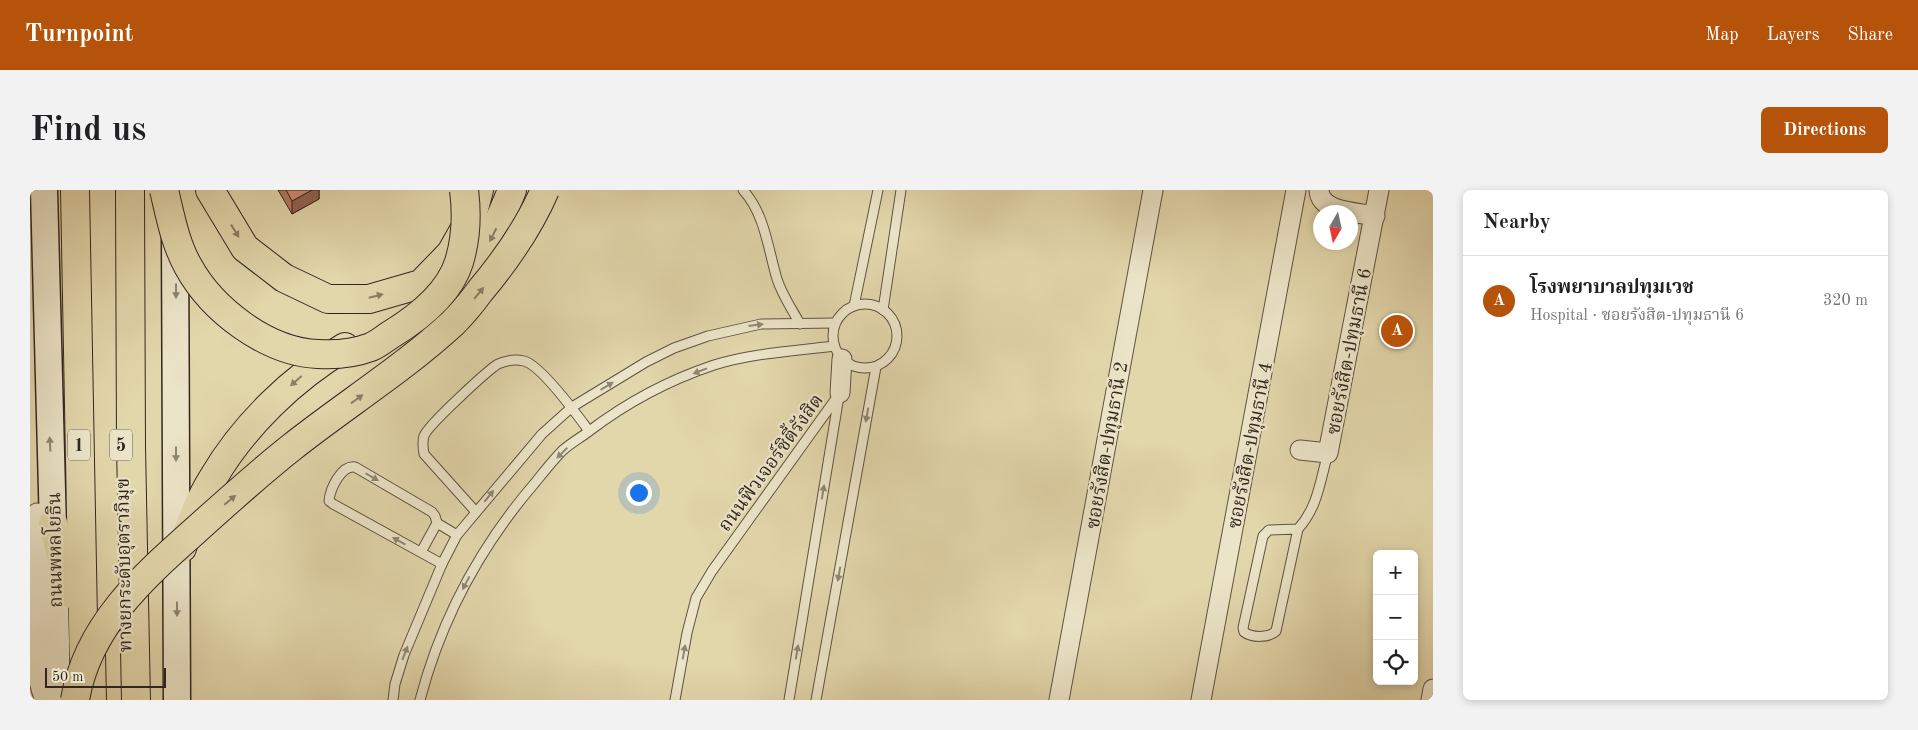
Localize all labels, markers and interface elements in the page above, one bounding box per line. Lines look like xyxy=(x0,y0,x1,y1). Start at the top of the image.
text: Turnpoint xyxy=(25,23,133,47)
text: Map xyxy=(1705,26,1739,44)
text: Layers xyxy=(1767,26,1819,44)
text: Share xyxy=(1847,26,1893,44)
button: Directions xyxy=(1761,107,1888,153)
text: Find us xyxy=(30,113,146,148)
north arrow xyxy=(1313,205,1358,250)
text: Nearby xyxy=(1483,212,1551,233)
one-way arrow xyxy=(231,225,240,238)
one-way arrow xyxy=(488,227,497,242)
street label: ซอยรังสิต-ปทุมธานี 6 xyxy=(1323,266,1377,437)
text: โรงพยาบาลปทุมเวช xyxy=(1530,279,1694,298)
one-way arrow xyxy=(172,283,180,299)
one-way arrow xyxy=(473,287,485,299)
one-way arrow xyxy=(369,292,384,300)
text: A xyxy=(1493,293,1505,309)
text: 320 m xyxy=(1823,293,1868,309)
text: Hospital · ซอยรังสิต-ปทุมธานี 6 xyxy=(1530,308,1744,324)
pin: A xyxy=(1381,312,1413,350)
one-way arrow xyxy=(749,321,765,329)
street label: ซอยรังสิต-ปทุมธานี 2 xyxy=(1082,360,1134,531)
street label: ซอยรังสิต-ปทุมธานี 4 xyxy=(1224,360,1278,531)
one-way arrow xyxy=(693,368,708,375)
one-way arrow xyxy=(290,375,302,386)
one-way arrow xyxy=(601,381,614,390)
street label: ถนนฟิวเจอร์ซิตี้รังสิต xyxy=(710,387,828,536)
one-way arrow xyxy=(350,394,364,404)
one-way arrow xyxy=(863,407,871,423)
road number: 1 xyxy=(68,430,90,460)
road number: 5 xyxy=(110,430,132,460)
one-way arrow xyxy=(46,436,54,452)
one-way arrow xyxy=(172,446,180,462)
one-way arrow xyxy=(556,447,568,459)
one-way arrow xyxy=(365,472,378,481)
street label: ทางยกระดับอุตราภิมุข xyxy=(112,478,138,652)
your location xyxy=(626,480,652,506)
one-way arrow xyxy=(820,483,828,499)
one-way arrow xyxy=(484,489,495,502)
street label: ถนนพหลโยธิน xyxy=(39,492,67,608)
one-way arrow xyxy=(224,495,236,506)
one-way arrow xyxy=(393,536,406,545)
map controls xyxy=(1373,550,1418,685)
button: + xyxy=(1373,550,1418,595)
one-way arrow xyxy=(834,567,842,583)
one-way arrow xyxy=(462,576,470,591)
button: − xyxy=(1373,595,1418,640)
one-way arrow xyxy=(173,601,181,617)
button: locate xyxy=(1373,640,1418,685)
one-way arrow xyxy=(680,644,688,660)
one-way arrow xyxy=(793,644,801,660)
one-way arrow xyxy=(401,645,409,660)
scale bar xyxy=(45,665,166,688)
text: 50 m xyxy=(52,670,83,684)

